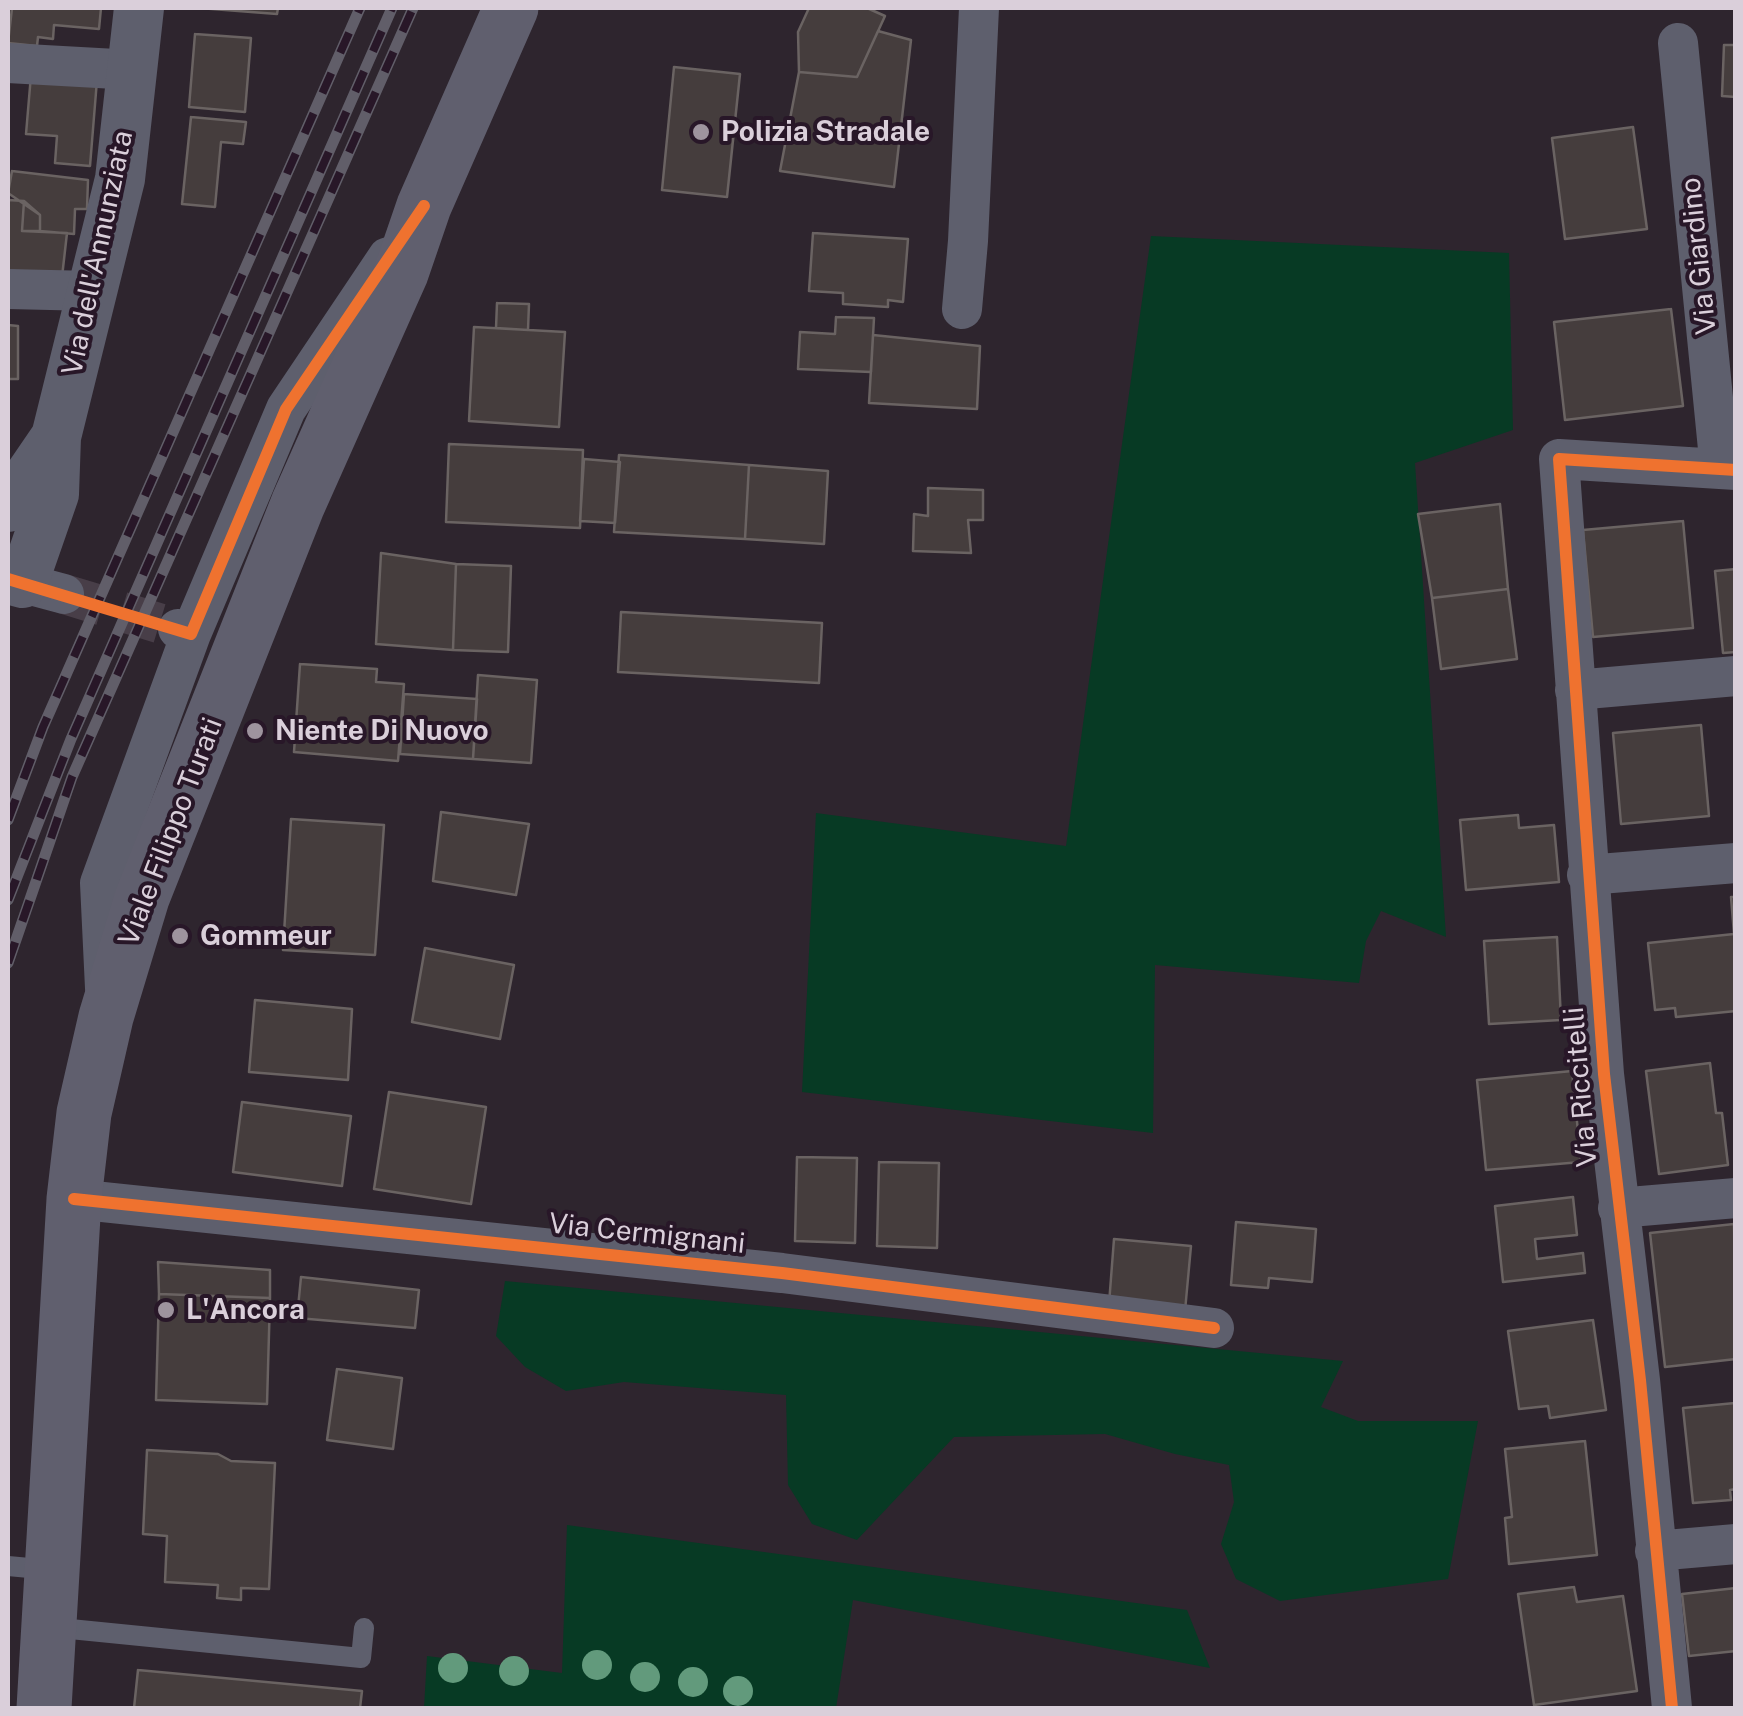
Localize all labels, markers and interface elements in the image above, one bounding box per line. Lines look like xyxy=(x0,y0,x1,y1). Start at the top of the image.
place label: Polizia Stradale xyxy=(721,115,930,149)
marker: Polizia Stradale xyxy=(690,121,712,143)
street label: Via dell'Annunziata xyxy=(56,128,140,378)
street label: Via Giardino xyxy=(1674,176,1724,336)
street label: Viale Filippo Turati xyxy=(112,713,230,951)
place label: Niente Di Nuovo xyxy=(275,714,489,748)
marker: Niente Di Nuovo xyxy=(244,720,266,742)
place label: Gommeur xyxy=(200,919,332,953)
marker: Gommeur xyxy=(169,925,191,947)
street label: Via Riccitelli xyxy=(1557,1006,1605,1168)
street label: Via Cermignani xyxy=(547,1207,747,1261)
place label: L'Ancora xyxy=(186,1293,305,1327)
marker: L'Ancora xyxy=(155,1299,177,1321)

